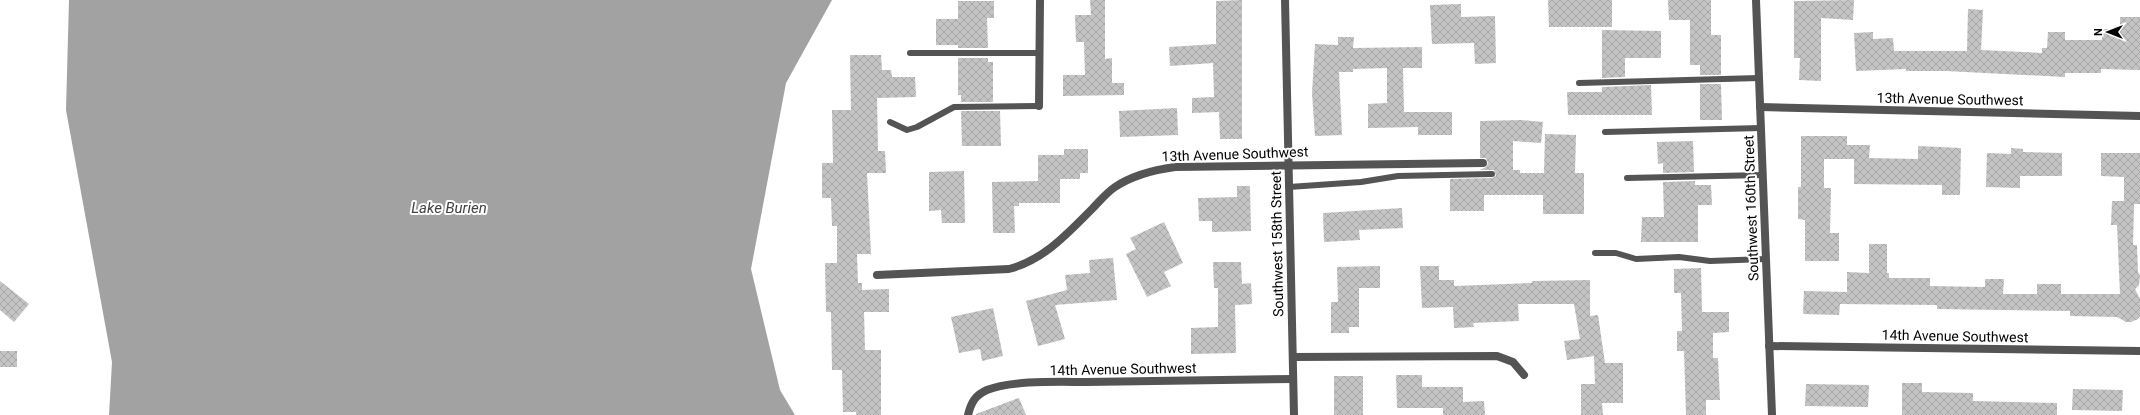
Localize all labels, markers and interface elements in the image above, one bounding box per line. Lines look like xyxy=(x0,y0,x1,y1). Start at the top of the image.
north arrow xyxy=(2088,12,2128,52)
text: N xyxy=(2092,28,2105,36)
street label: 13th Avenue Southwest xyxy=(1876,90,2024,108)
street label: Southwest 160th Street xyxy=(1740,134,1762,281)
street label: 13th Avenue Southwest xyxy=(1161,143,1309,165)
street label: Southwest 158th Street xyxy=(1268,171,1286,317)
water label: Lake Burien xyxy=(411,199,487,217)
street label: 14th Avenue Southwest xyxy=(1881,327,2029,345)
street label: 14th Avenue Southwest xyxy=(1049,360,1197,378)

